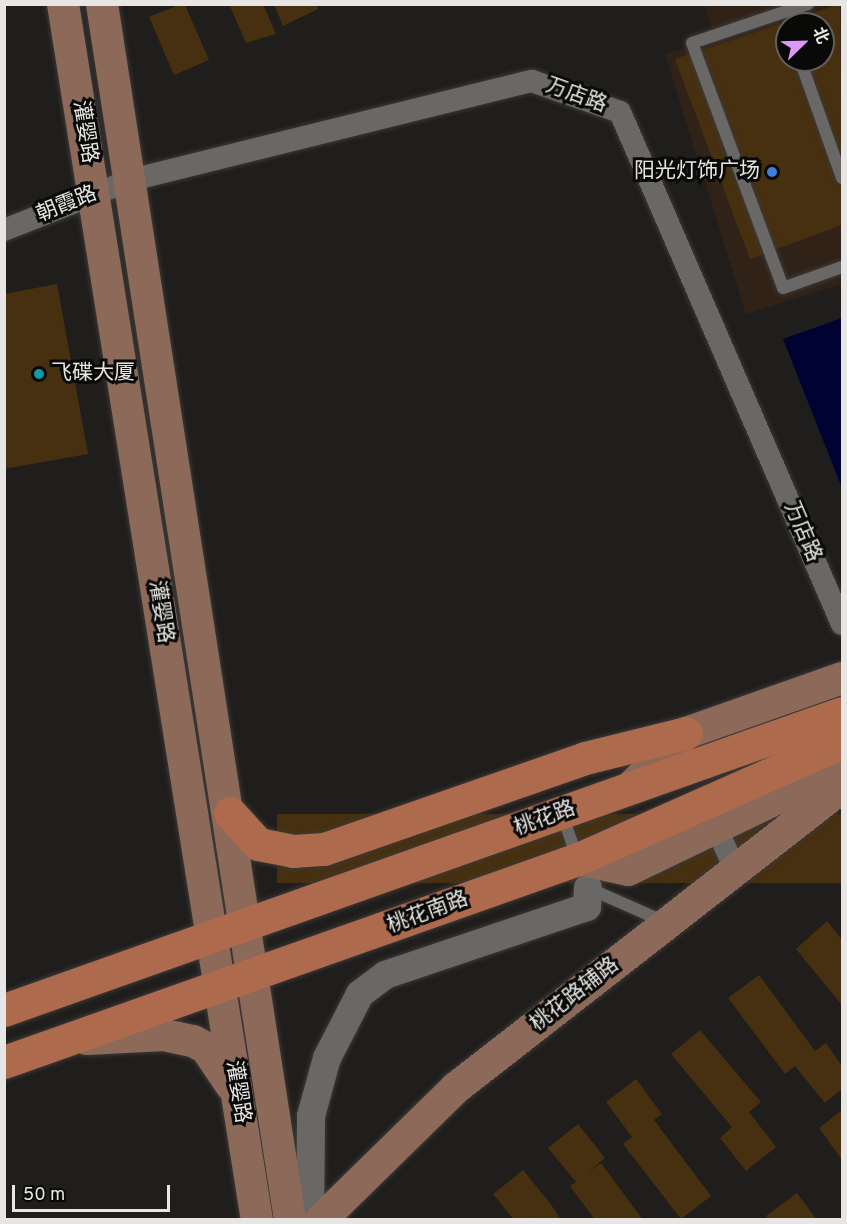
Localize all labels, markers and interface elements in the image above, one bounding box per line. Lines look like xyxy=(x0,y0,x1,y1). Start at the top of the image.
north arrow xyxy=(775,12,835,72)
text: 北 xyxy=(807,24,832,47)
street label: 万店路 xyxy=(542,73,610,119)
street label: 灌婴路 xyxy=(67,99,101,165)
place label: 阳光灯饰广场 xyxy=(634,159,760,185)
marker: 阳光灯饰广场 xyxy=(765,165,779,179)
street label: 朝霞路 xyxy=(33,182,101,228)
place label: 飞碟大厦 xyxy=(51,361,135,387)
marker: 飞碟大厦 xyxy=(32,367,46,381)
street label: 万店路 xyxy=(778,498,826,566)
street label: 灌婴路 xyxy=(143,579,177,645)
street label: 桃花路 xyxy=(511,796,579,842)
street label: 桃花南路 xyxy=(384,887,472,939)
street label: 桃花路辅路 xyxy=(526,953,624,1037)
street label: 灌婴路 xyxy=(220,1059,254,1125)
scale bar xyxy=(15,1173,172,1211)
text: 50 m xyxy=(23,1184,65,1207)

